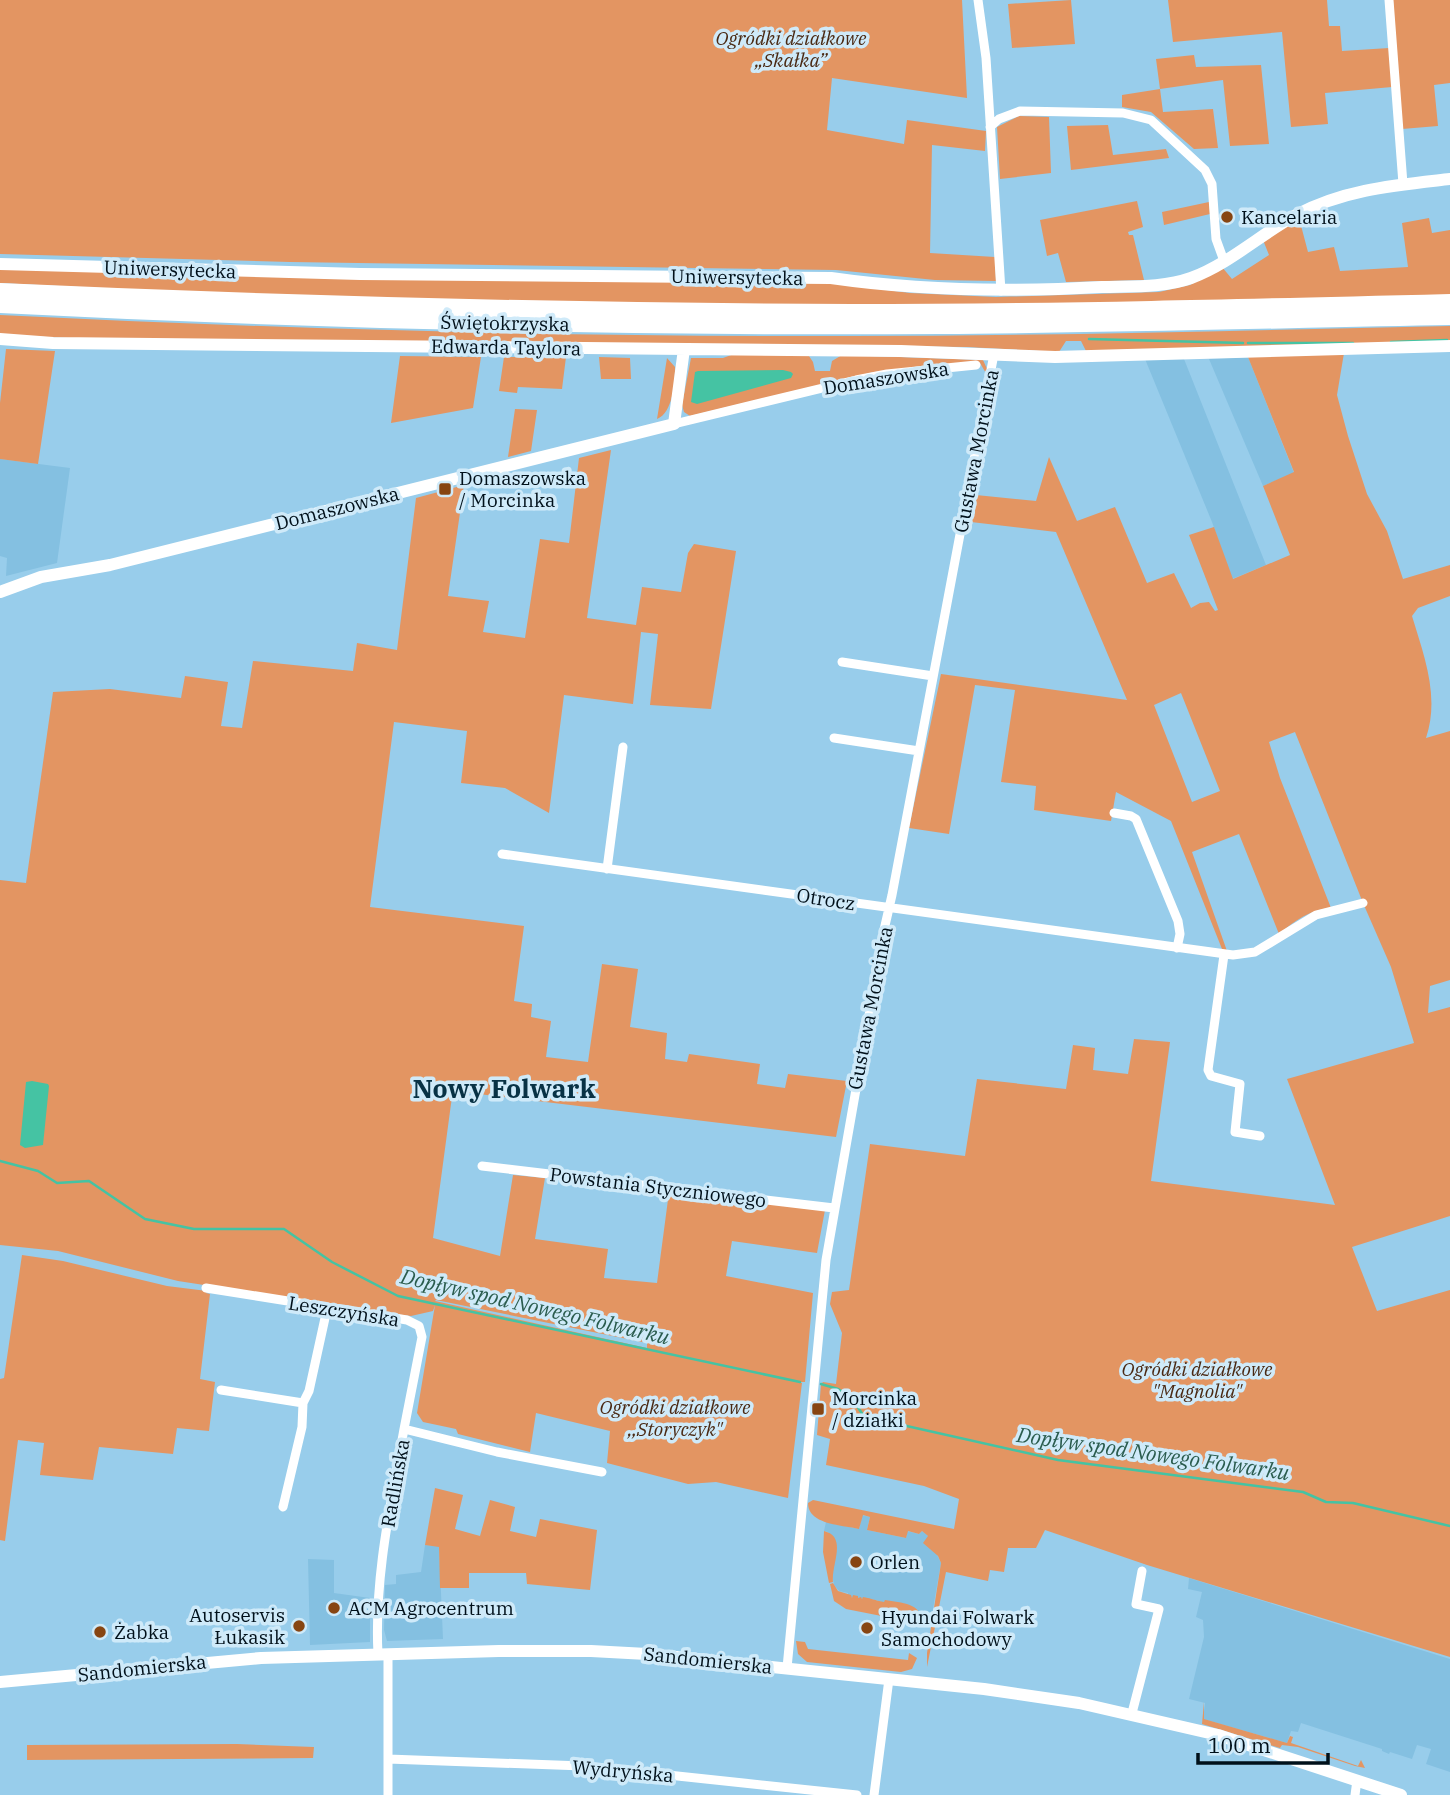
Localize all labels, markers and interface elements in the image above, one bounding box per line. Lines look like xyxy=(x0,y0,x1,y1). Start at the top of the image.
park label: Ogródki działkowe „Skałka” xyxy=(716,26,867,72)
place label: Kancelaria xyxy=(1241,205,1337,229)
marker: Kancelaria xyxy=(1219,209,1235,225)
street label: Uniwersytecka xyxy=(103,255,237,283)
street label: Uniwersytecka xyxy=(670,264,804,290)
street label: Świętokrzyska xyxy=(440,310,570,336)
street label: Edwarda Taylora xyxy=(431,334,581,360)
street label: Domaszowska xyxy=(821,356,951,400)
street label: Gustawa Morcinka xyxy=(948,367,1004,535)
place label: Domaszowska / Morcinka xyxy=(459,466,586,512)
street label: Domaszowska xyxy=(272,481,402,535)
marker: Domaszowska / Morcinka xyxy=(437,481,453,497)
street label: Otrocz xyxy=(795,883,857,915)
street label: Gustawa Morcinka xyxy=(842,924,898,1092)
district label: Nowy Folwark xyxy=(412,1071,596,1105)
street label: Powstania Styczniowego xyxy=(549,1162,767,1212)
water label: Dopływ spod Nowego Folwarku xyxy=(397,1261,672,1351)
street label: Leszczyńska xyxy=(287,1290,401,1332)
park label: Ogródki działkowe "Magnolia" xyxy=(1122,1357,1273,1403)
place label: Morcinka / działki xyxy=(832,1386,917,1432)
park label: Ogródki działkowe ,,Storyczyk" xyxy=(600,1395,751,1441)
marker: Morcinka / działki xyxy=(810,1401,826,1417)
water label: Dopływ spod Nowego Folwarku xyxy=(1014,1420,1291,1486)
street label: Radlińska xyxy=(375,1437,415,1529)
place label: Orlen xyxy=(870,1550,920,1574)
marker: Orlen xyxy=(848,1554,864,1570)
place label: ACM Agrocentrum xyxy=(348,1596,514,1620)
marker: ACM Agrocentrum xyxy=(326,1600,342,1616)
place label: Autoservis Łukasik xyxy=(189,1603,285,1649)
place label: Hyundai Folwark Samochodowy xyxy=(881,1605,1034,1651)
marker: Autoservis Łukasik xyxy=(291,1618,307,1634)
place label: Żabka xyxy=(114,1620,169,1644)
marker: Hyundai Folwark Samochodowy xyxy=(859,1620,875,1636)
marker: Żabka xyxy=(92,1624,108,1640)
street label: Sandomierska xyxy=(642,1641,774,1679)
street label: Sandomierska xyxy=(76,1649,208,1687)
scale bar xyxy=(1198,1722,1328,1766)
text: 100 m xyxy=(1208,1731,1271,1759)
street label: Wydryńska xyxy=(571,1755,675,1787)

